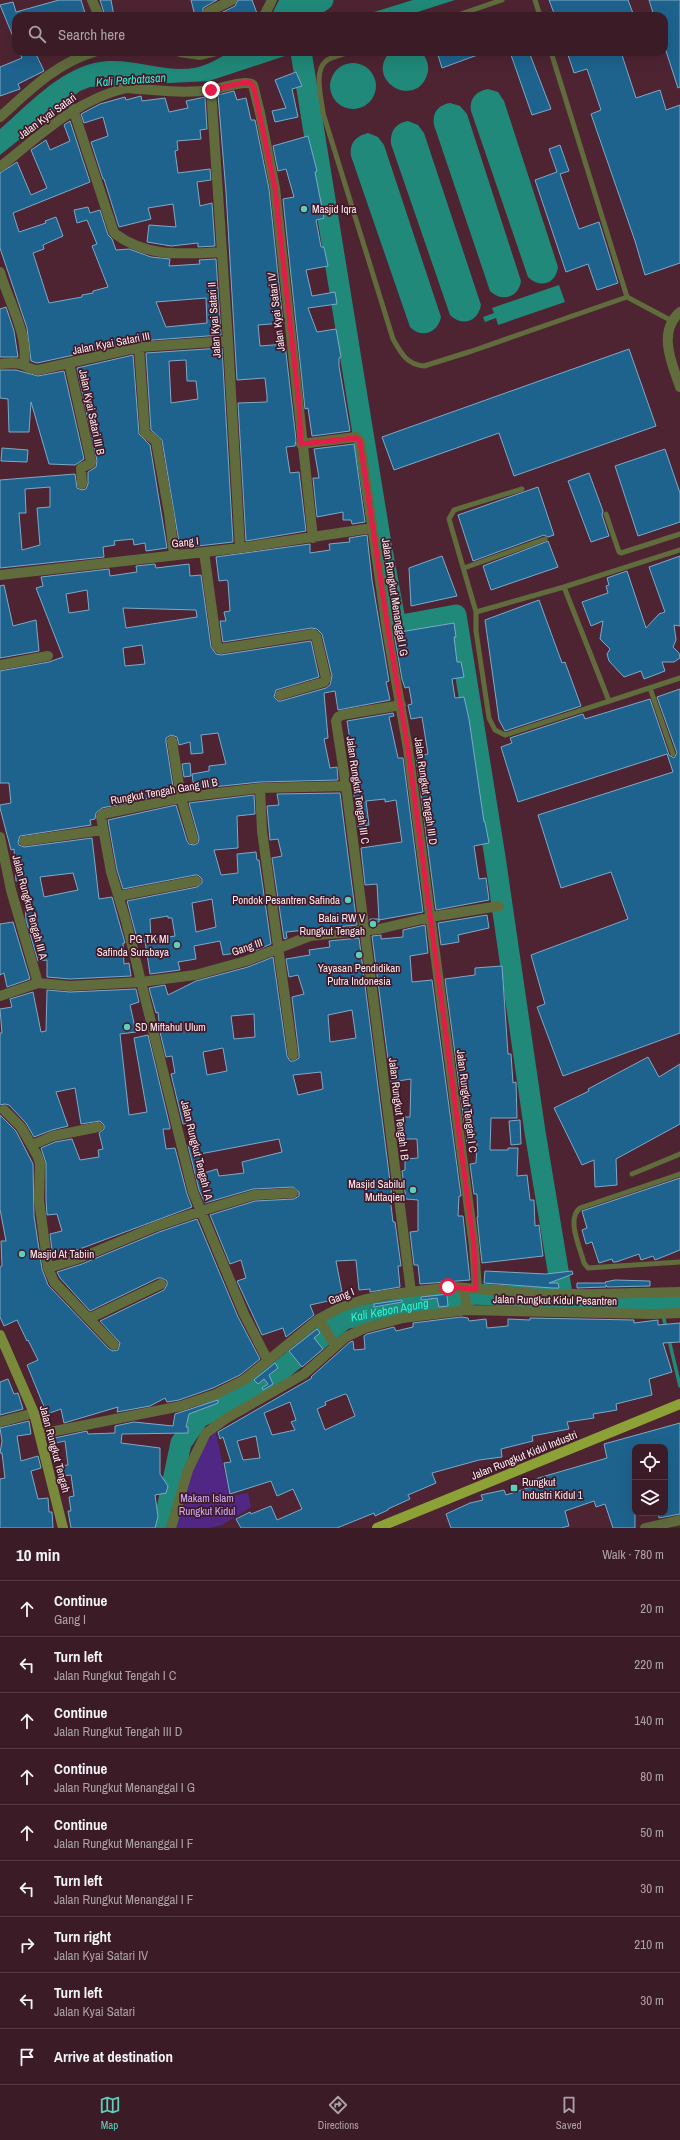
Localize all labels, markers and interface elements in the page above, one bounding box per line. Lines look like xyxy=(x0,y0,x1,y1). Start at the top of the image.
search box xyxy=(12,12,668,56)
icon: search xyxy=(26,23,48,45)
text: Search here xyxy=(58,24,125,45)
water label: Kali Perbatasan xyxy=(96,70,166,90)
route end xyxy=(202,81,220,99)
street label: Jalan Kyai Satari xyxy=(15,90,79,142)
place label: Masjid Iqra xyxy=(312,202,357,216)
marker: Masjid Iqra xyxy=(299,204,309,214)
street label: Jalan Kyai Satari IV xyxy=(264,272,288,352)
street label: Jalan Kyai Satari II xyxy=(204,281,224,359)
street label: Jalan Kyai Satari III xyxy=(71,329,151,357)
street label: Jalan Kyai Satari III B xyxy=(76,368,108,456)
street label: Gang I xyxy=(171,534,199,550)
street label: Jalan Rungkut Menanggal I G xyxy=(379,537,411,657)
street label: Jalan Rungkut Tengah III C xyxy=(344,735,373,845)
street label: Jalan Rungkut Tengah III D xyxy=(412,736,440,846)
street label: Rungkut Tengah Gang III B xyxy=(109,775,219,807)
street label: Jalan Rungkut Tengah III A xyxy=(9,853,51,962)
place label: Pondok Pesantren Safinda xyxy=(232,893,340,907)
marker: Pondok Pesantren Safinda xyxy=(343,895,353,905)
place label: Balai RW V Rungkut Tengah xyxy=(299,911,365,938)
marker: Balai RW V Rungkut Tengah xyxy=(368,919,378,929)
place label: PG TK MI Safinda Surabaya xyxy=(97,932,169,959)
street label: Gang III xyxy=(230,935,264,959)
marker: PG TK MI Safinda Surabaya xyxy=(172,940,182,950)
marker: Yayasan Pendidikan Putra Indonesia xyxy=(354,950,364,960)
place label: Yayasan Pendidikan Putra Indonesia xyxy=(318,961,400,988)
place label: SD Miftahul Ulum xyxy=(135,1020,206,1034)
marker: SD Miftahul Ulum xyxy=(122,1022,132,1032)
street label: Jalan Rungkut Tengah I C xyxy=(454,1049,480,1154)
street label: Jalan Rungkut Tengah I B xyxy=(386,1057,412,1161)
street label: Jalan Rungkut Tengah I A xyxy=(178,1099,216,1202)
place label: Masjid Sabilul Muttaqien xyxy=(348,1177,405,1204)
marker: Masjid Sabilul Muttaqien xyxy=(408,1185,418,1195)
place label: Masjid At Tabiin xyxy=(30,1247,94,1261)
marker: Masjid At Tabiin xyxy=(17,1249,27,1259)
route start xyxy=(439,1278,457,1296)
street label: Gang I xyxy=(326,1284,356,1308)
street label: Jalan Rungkut Kidul Pesantren xyxy=(493,1292,617,1308)
water label: Kali Kebon Agung xyxy=(349,1295,430,1326)
street label: Jalan Rungkut Tengah xyxy=(37,1404,73,1494)
street label: Jalan Rungkut Kidul Industri xyxy=(469,1427,579,1483)
map controls xyxy=(632,1444,668,1516)
button: locate xyxy=(632,1444,668,1480)
place label: Rungkut Industri Kidul 1 xyxy=(522,1475,583,1502)
button: layers xyxy=(632,1480,668,1516)
marker: Rungkut Industri Kidul 1 xyxy=(509,1483,519,1493)
park label: Makam Islam Rungkut Kidul xyxy=(179,1491,235,1518)
text: 10 min xyxy=(16,1543,60,1566)
text: Walk · 780 m xyxy=(602,1546,664,1563)
text: Continue xyxy=(54,1590,107,1611)
icon: ahead xyxy=(16,1598,38,1620)
text: 20 m xyxy=(640,1600,664,1617)
text: Gang I xyxy=(54,1611,86,1628)
text: Turn left xyxy=(54,1646,102,1667)
icon: left xyxy=(16,1654,38,1676)
text: 220 m xyxy=(634,1656,664,1673)
text: Jalan Rungkut Tengah I C xyxy=(54,1667,177,1684)
text: Continue xyxy=(54,1702,107,1723)
icon: ahead xyxy=(16,1710,38,1732)
text: 140 m xyxy=(634,1712,664,1729)
text: Jalan Rungkut Tengah III D xyxy=(54,1723,182,1740)
text: Continue xyxy=(54,1758,107,1779)
icon: ahead xyxy=(16,1766,38,1788)
text: 80 m xyxy=(640,1768,664,1785)
text: Jalan Rungkut Menanggal I G xyxy=(54,1779,195,1796)
text: Continue xyxy=(54,1814,107,1835)
icon: ahead xyxy=(16,1822,38,1844)
text: 50 m xyxy=(640,1824,664,1841)
text: Jalan Rungkut Menanggal I F xyxy=(54,1835,193,1852)
text: Turn left xyxy=(54,1870,102,1891)
icon: left xyxy=(16,1878,38,1900)
text: 30 m xyxy=(640,1880,664,1897)
text: Jalan Rungkut Menanggal I F xyxy=(54,1891,193,1908)
text: Turn right xyxy=(54,1926,111,1947)
icon: right xyxy=(16,1934,38,1956)
text: 210 m xyxy=(634,1936,664,1953)
text: Jalan Kyai Satari IV xyxy=(54,1947,148,1964)
text: Turn left xyxy=(54,1982,102,2003)
icon: left xyxy=(16,1990,38,2012)
text: 30 m xyxy=(640,1992,664,2009)
text: Jalan Kyai Satari xyxy=(54,2003,135,2020)
icon: arrive xyxy=(16,2046,38,2068)
text: Arrive at destination xyxy=(54,2046,173,2067)
tab: Map xyxy=(99,2094,121,2132)
tab: Directions xyxy=(318,2094,359,2132)
tab: Saved xyxy=(556,2094,581,2132)

